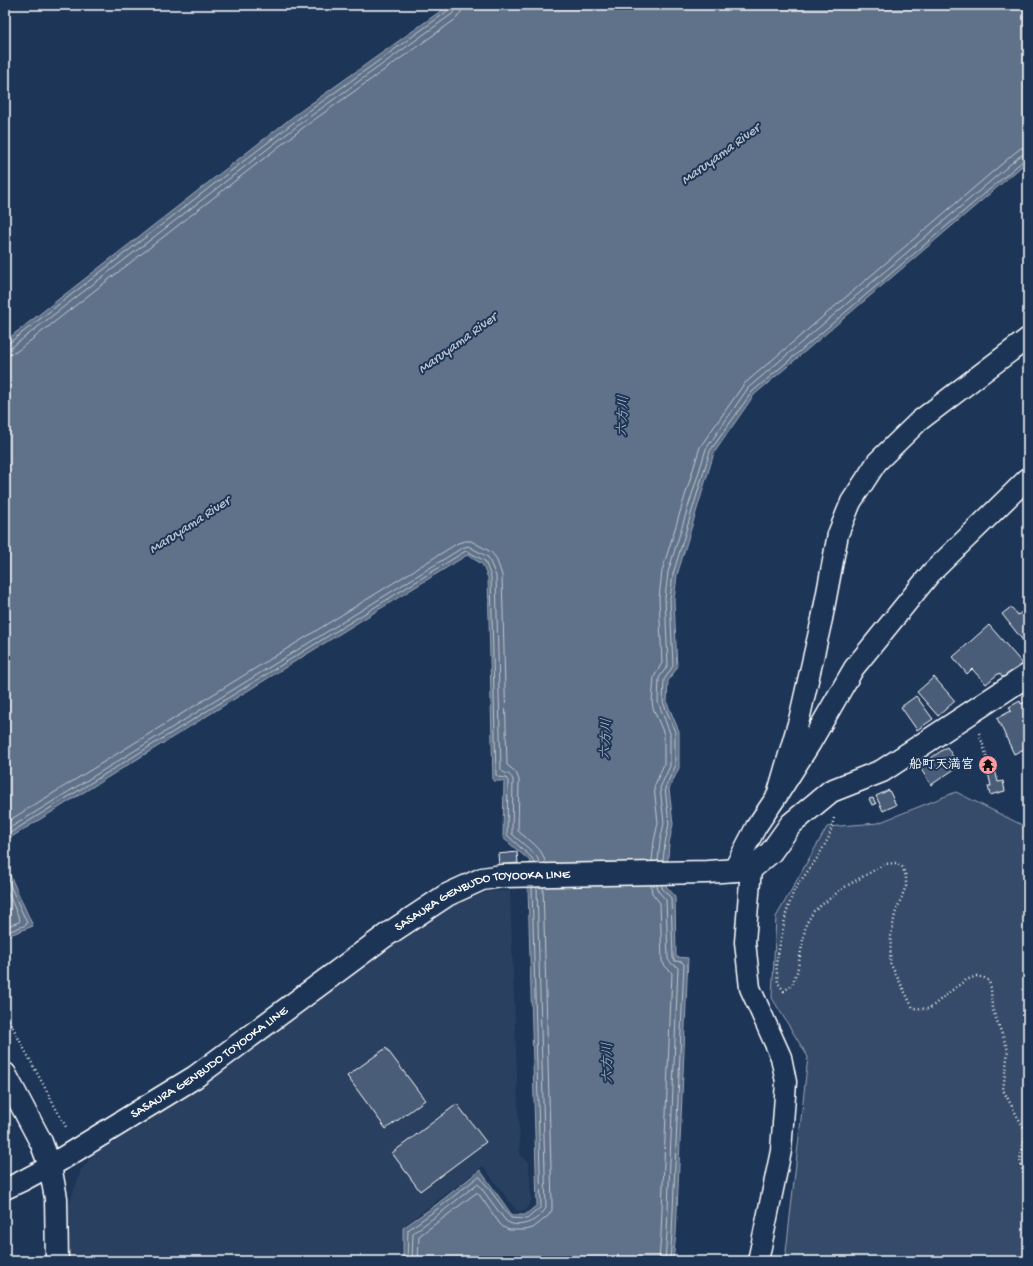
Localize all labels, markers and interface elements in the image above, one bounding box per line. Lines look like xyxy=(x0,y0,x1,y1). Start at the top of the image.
water label: Maruyama River xyxy=(678,119,766,189)
water label: Maruyama River xyxy=(415,308,503,378)
water label: 六方川 xyxy=(614,395,634,437)
water label: Maruyama River xyxy=(146,492,236,559)
water label: 六方川 xyxy=(597,718,617,760)
temple icon: 船町天満宮 xyxy=(977,754,999,776)
place label: 船町天満宮 xyxy=(909,757,974,773)
street label: SASAURA GENBUDO TOYOOKA LINE xyxy=(392,867,571,935)
street label: SASAURA GENBUDO TOYOOKA LINE xyxy=(128,1003,292,1122)
water label: 六方川 xyxy=(600,1042,618,1084)

